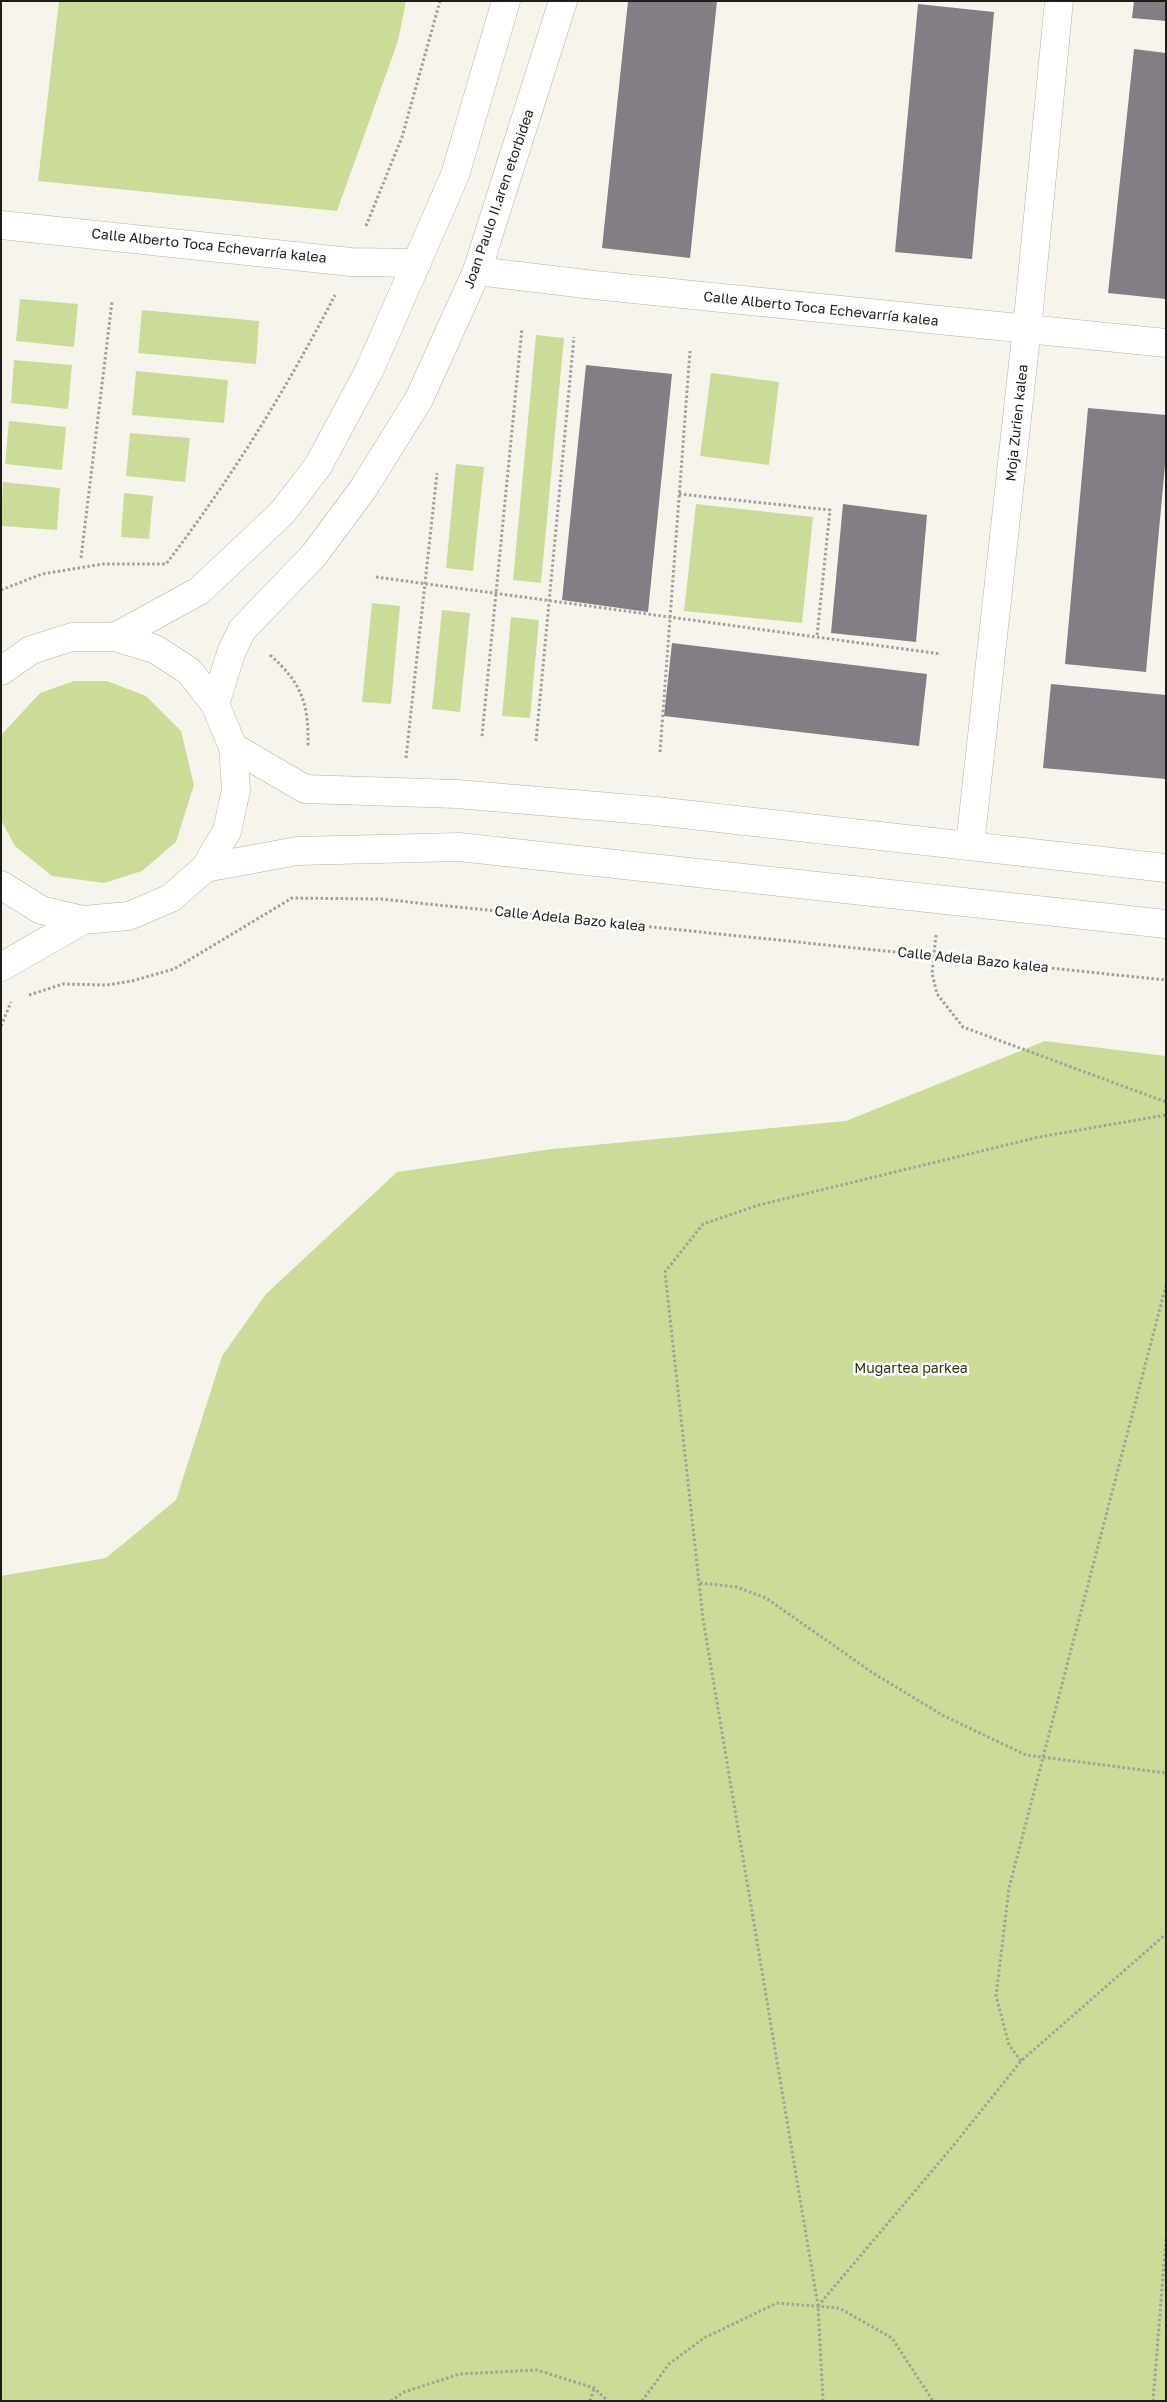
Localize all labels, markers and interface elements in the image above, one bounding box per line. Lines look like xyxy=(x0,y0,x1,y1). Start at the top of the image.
street label: Joan Paulo II.aren etorbidea xyxy=(460,107,538,291)
street label: Calle Alberto Toca Echevarría kalea xyxy=(91,225,327,267)
street label: Calle Alberto Toca Echevarría kalea xyxy=(703,288,939,330)
street label: Moja Zurien kalea xyxy=(1002,364,1032,482)
street label: Calle Adela Bazo kalea xyxy=(493,903,647,935)
street label: Calle Adela Bazo kalea xyxy=(896,944,1050,976)
park label: Mugartea parkea xyxy=(854,1361,968,1377)

